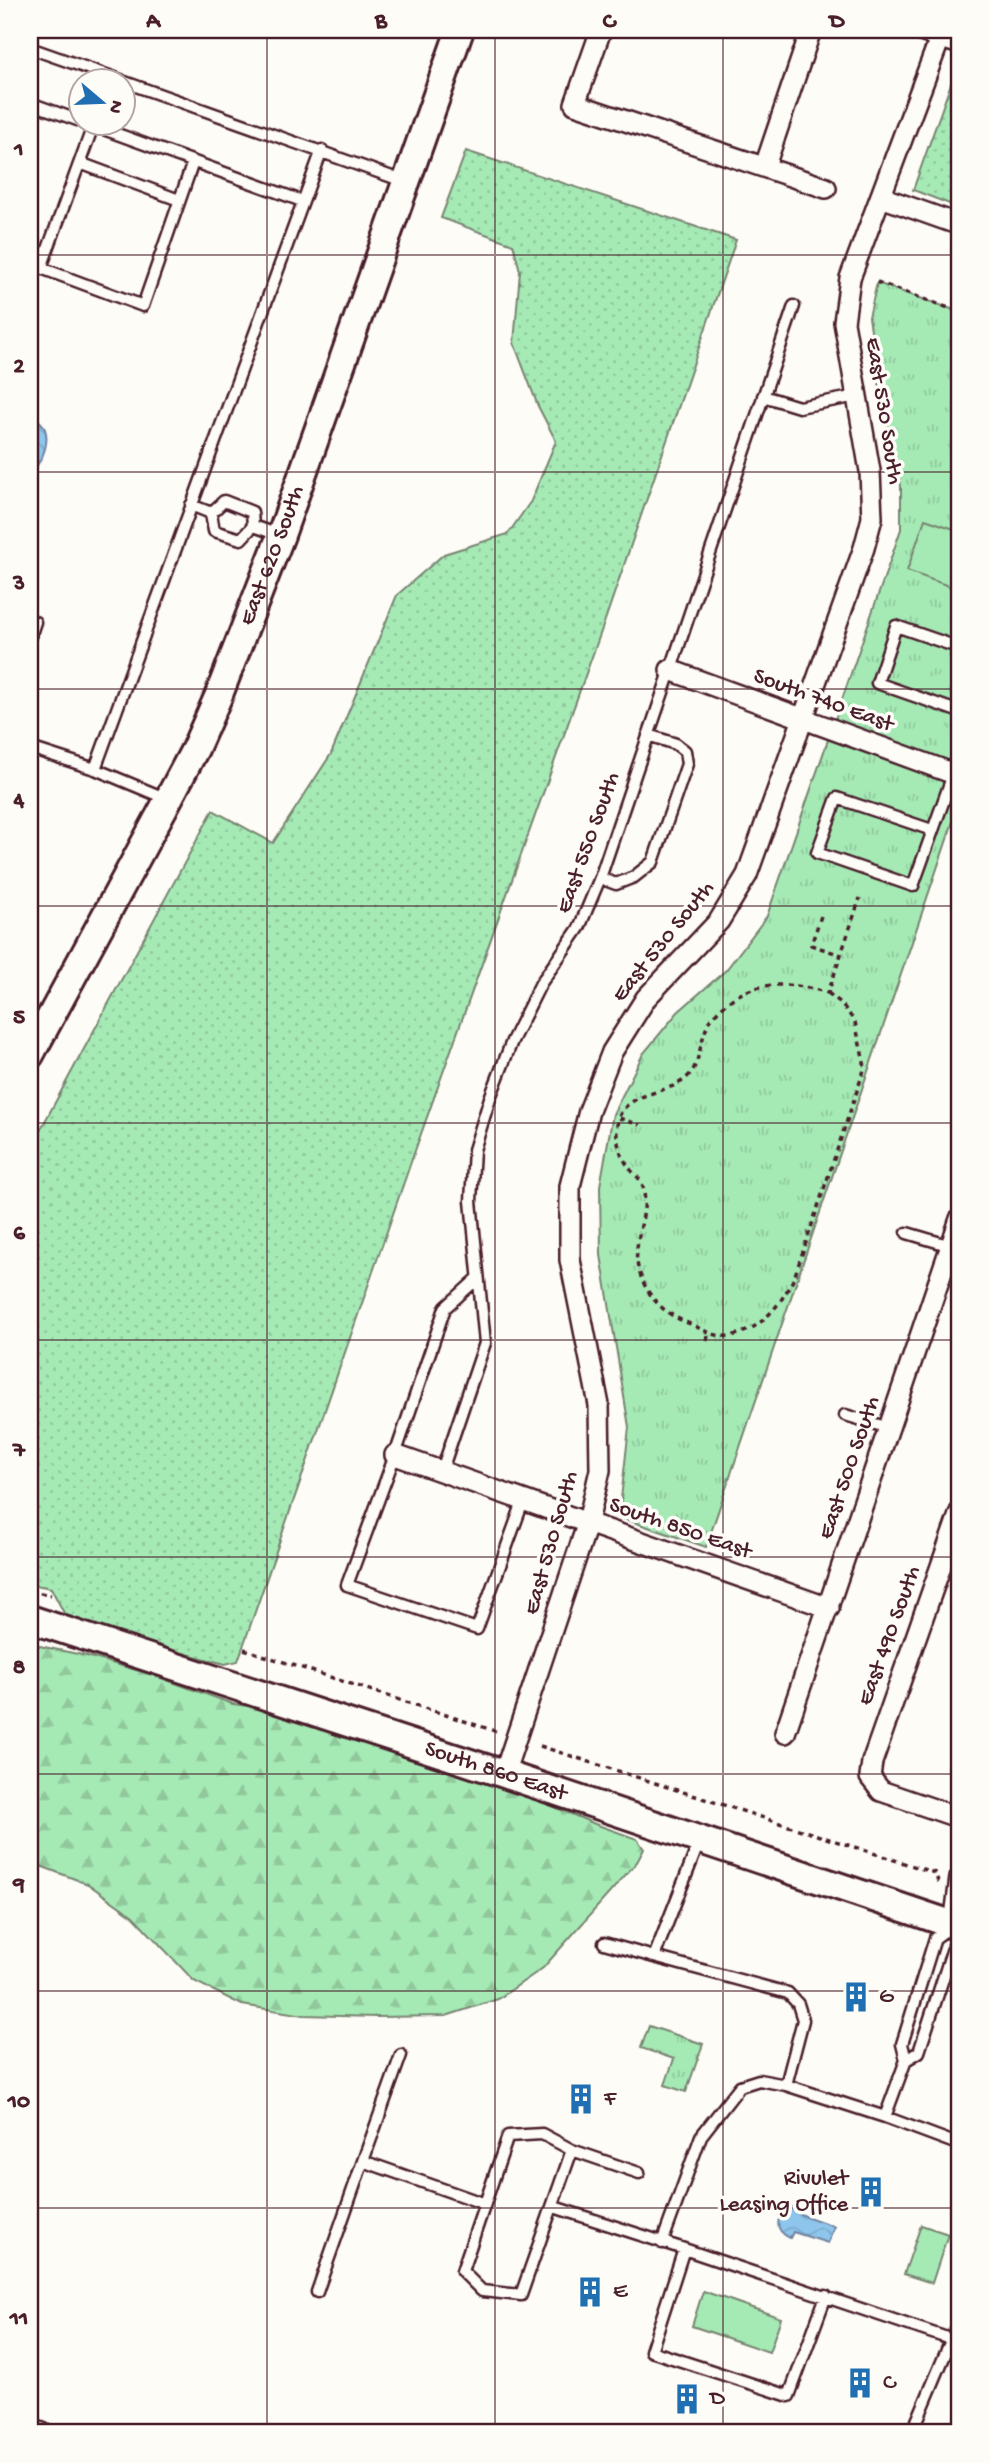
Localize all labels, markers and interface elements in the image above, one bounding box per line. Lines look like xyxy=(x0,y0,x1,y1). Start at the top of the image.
text: A xyxy=(145,9,161,36)
text: B xyxy=(374,9,388,36)
text: C xyxy=(603,9,618,36)
text: D xyxy=(828,9,846,36)
north arrow xyxy=(66,66,136,136)
text: N xyxy=(102,97,128,116)
text: 1 xyxy=(13,137,24,164)
street label: East 530 South xyxy=(858,336,908,486)
text: 2 xyxy=(13,354,25,381)
street label: East 620 South xyxy=(234,482,311,629)
text: 3 xyxy=(12,571,25,598)
street label: South 740 East xyxy=(749,663,898,739)
street label: East 550 South xyxy=(551,769,627,917)
text: 4 xyxy=(13,788,25,815)
street label: East 530 South xyxy=(607,876,721,1008)
text: 5 xyxy=(13,1005,25,1032)
text: 6 xyxy=(13,1221,26,1248)
street label: East 500 South xyxy=(813,1393,887,1543)
text: 7 xyxy=(12,1438,26,1465)
street label: East 530 South xyxy=(519,1468,585,1618)
street label: South 850 East xyxy=(605,1492,756,1567)
street label: East 490 South xyxy=(852,1563,928,1709)
text: 8 xyxy=(13,1655,26,1682)
street label: South 860 East xyxy=(421,1735,572,1808)
text: 9 xyxy=(12,1872,25,1899)
building icon: G xyxy=(839,1980,873,2014)
place label: G xyxy=(879,1984,895,2011)
building icon: F xyxy=(564,2082,598,2116)
place label: F xyxy=(603,2086,617,2113)
text: 10 xyxy=(7,2089,30,2116)
place label: Rivulet Leasing Office xyxy=(719,2166,850,2219)
building icon: Rivulet Leasing Office xyxy=(854,2175,888,2209)
building icon: E xyxy=(573,2275,607,2309)
place label: E xyxy=(613,2279,629,2306)
text: 11 xyxy=(9,2306,28,2333)
building icon: C xyxy=(843,2366,877,2400)
place label: C xyxy=(883,2370,897,2397)
building icon: D xyxy=(670,2382,704,2416)
place label: D xyxy=(708,2386,726,2413)

